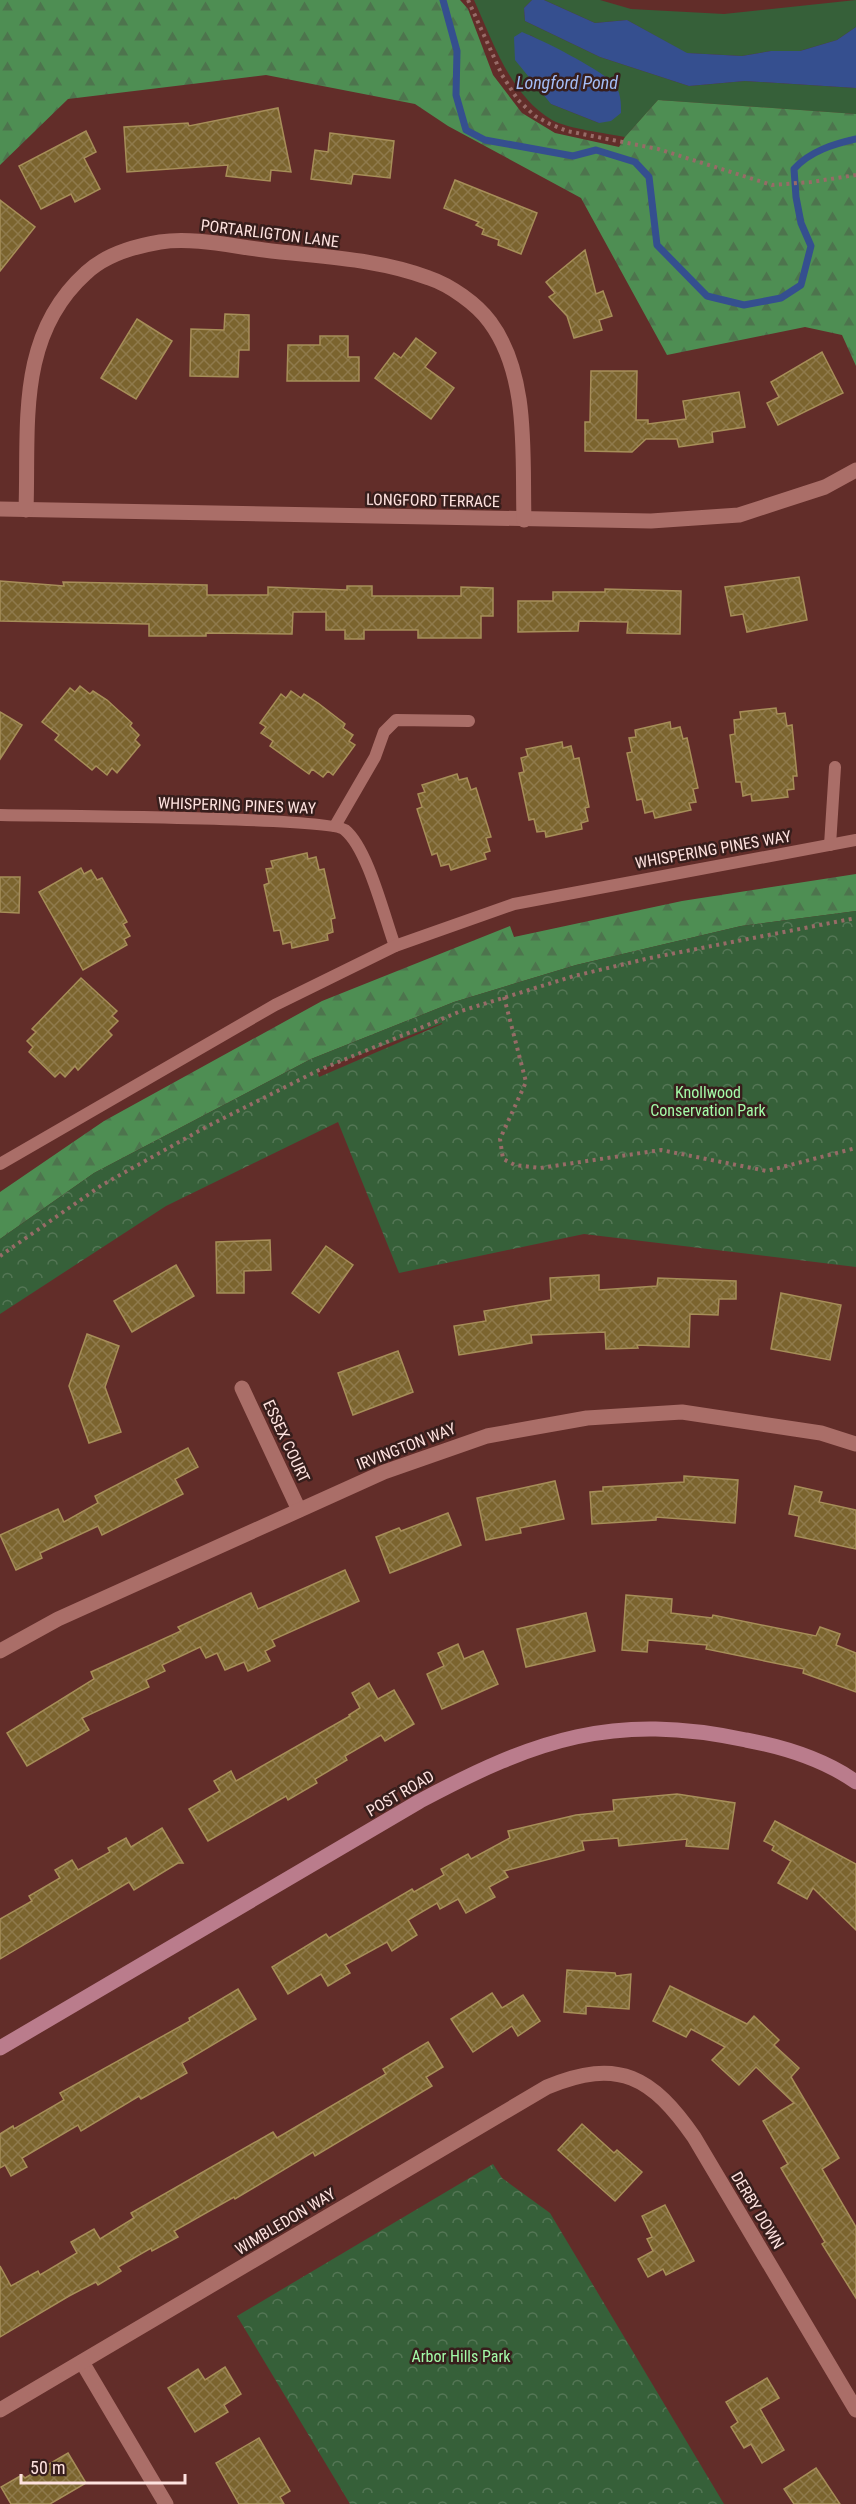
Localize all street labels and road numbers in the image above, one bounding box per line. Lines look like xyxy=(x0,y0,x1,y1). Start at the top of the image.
street label: PORTARLIGTON LANE xyxy=(200,216,340,251)
street label: LONGFORD TERRACE xyxy=(366,490,500,511)
street label: WHISPERING PINES WAY xyxy=(158,793,317,818)
street label: WHISPERING PINES WAY xyxy=(634,826,793,873)
street label: ESSEX COURT xyxy=(259,1397,314,1485)
street label: IRVINGTON WAY xyxy=(354,1419,459,1474)
street label: POST ROAD xyxy=(363,1767,437,1820)
street label: DERBY DOWN xyxy=(727,2168,788,2252)
street label: WIMBLEDON WAY xyxy=(232,2184,339,2259)

